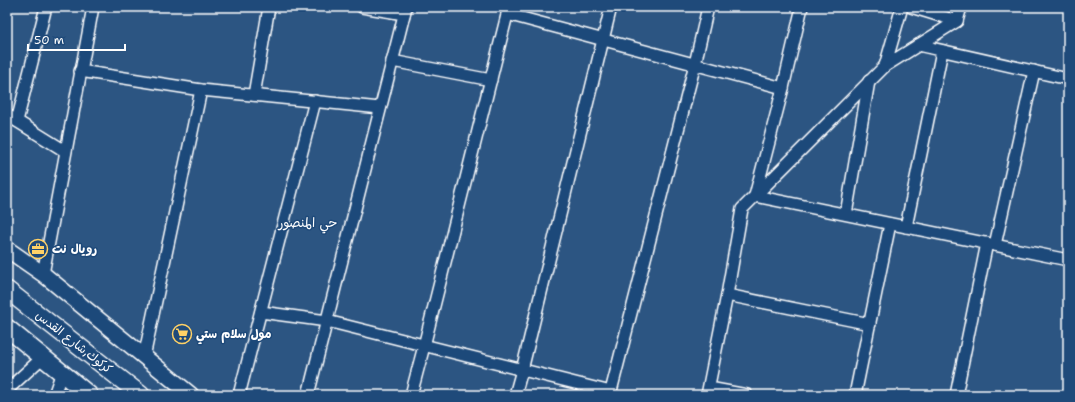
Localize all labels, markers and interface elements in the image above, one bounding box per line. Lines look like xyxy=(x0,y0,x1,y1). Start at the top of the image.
scale bar xyxy=(28,26,125,52)
text: 50 m xyxy=(34,32,64,48)
district label: حي المنصور xyxy=(278,214,338,234)
office icon: رويال نت xyxy=(27,238,49,260)
place label: رويال نت xyxy=(52,241,98,257)
street label: كركوك,شارع القدس xyxy=(32,307,116,378)
supermarket icon: مول سلام ستي xyxy=(171,323,193,345)
place label: مول سلام ستي xyxy=(196,326,271,345)

